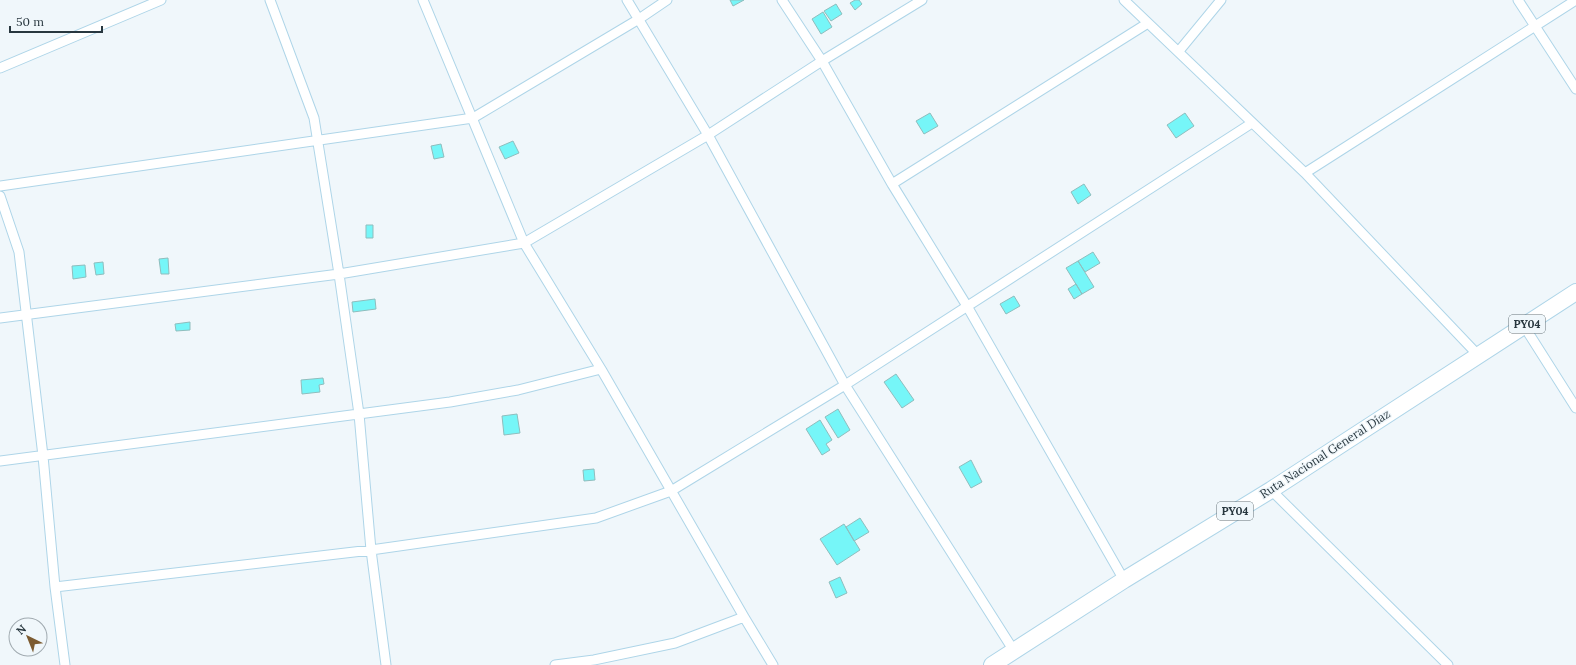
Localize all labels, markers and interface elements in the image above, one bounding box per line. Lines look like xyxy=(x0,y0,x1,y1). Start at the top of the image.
scale bar xyxy=(10,8,102,34)
text: 50 m xyxy=(16,14,44,29)
road number: PY04 xyxy=(1509,315,1545,333)
street label: Ruta Nacional General Díaz xyxy=(1257,406,1393,501)
road number: PY04 xyxy=(1217,502,1253,520)
north arrow xyxy=(8,617,48,657)
text: N xyxy=(13,621,29,638)

